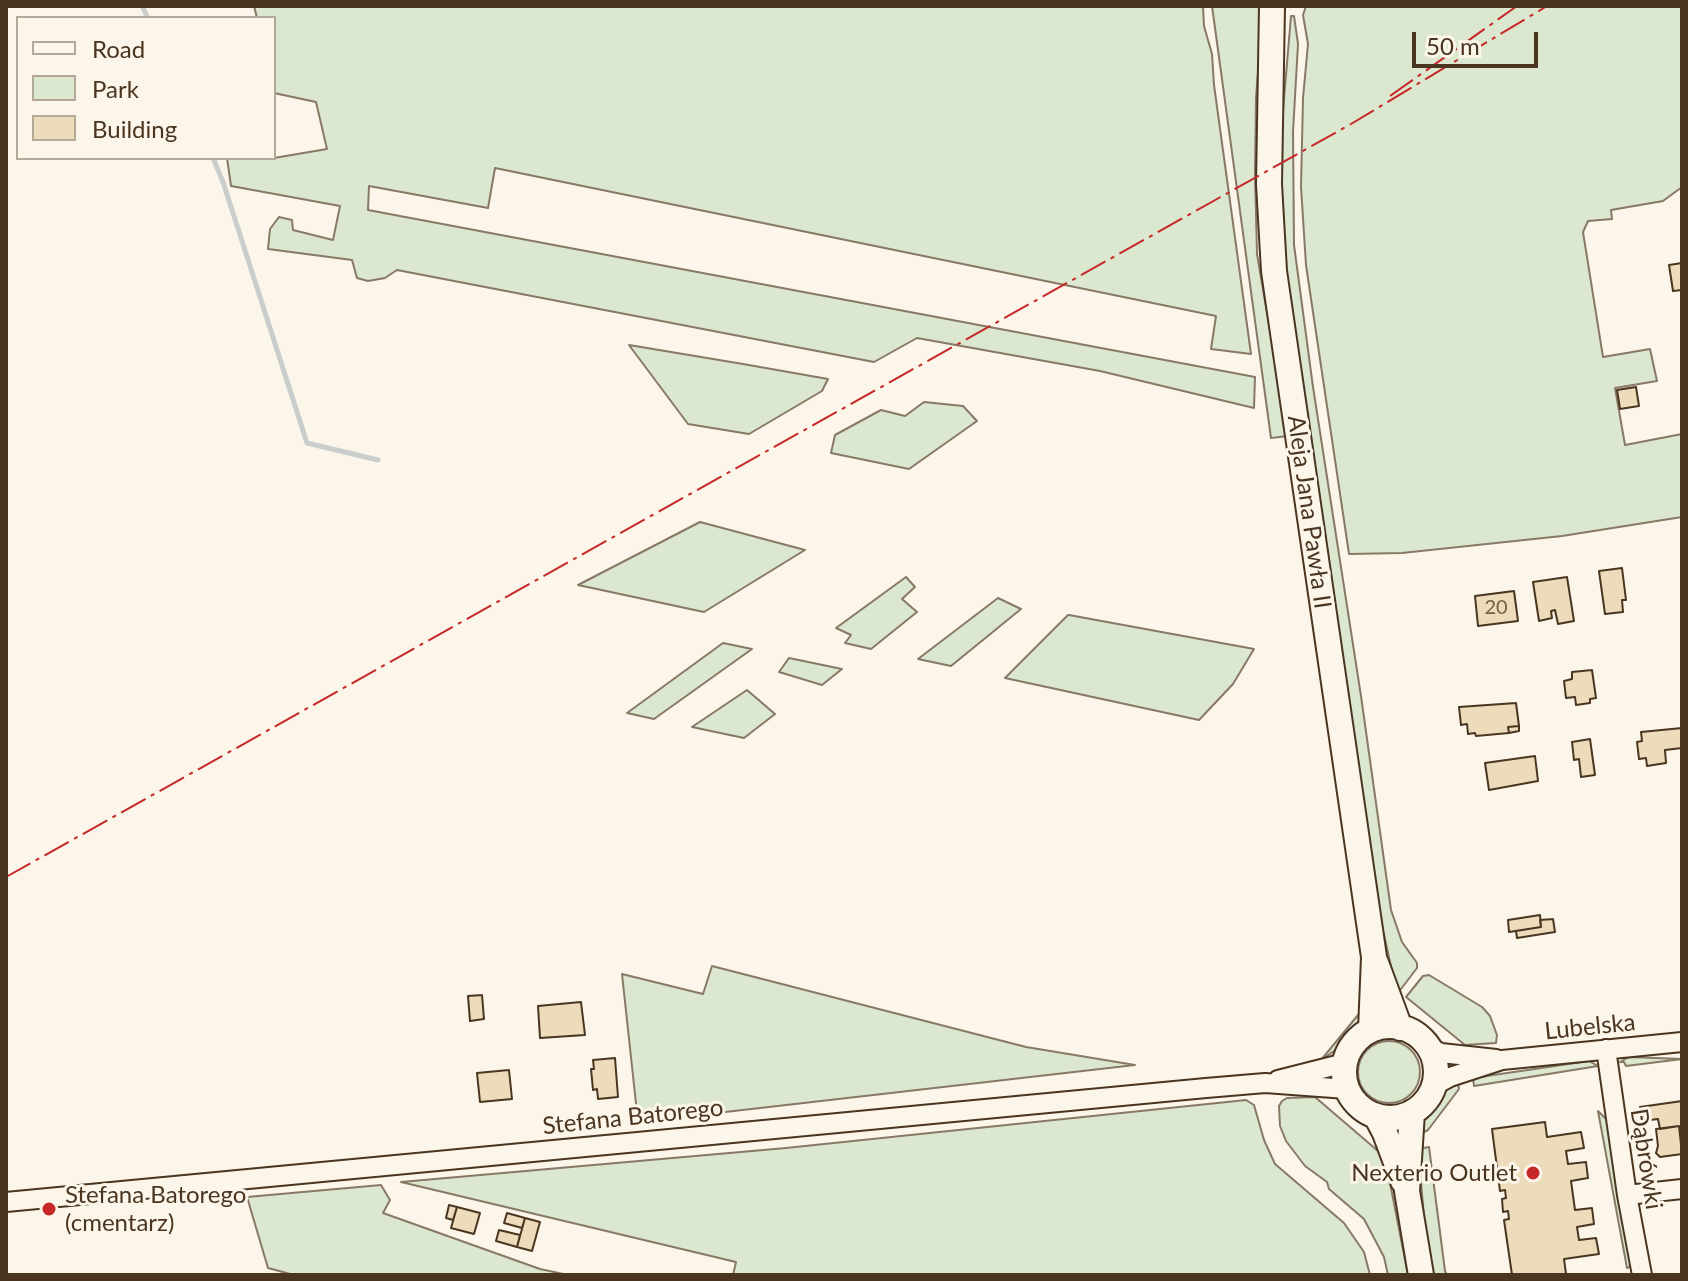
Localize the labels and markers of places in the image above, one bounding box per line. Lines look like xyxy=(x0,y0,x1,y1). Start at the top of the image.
place label: Nexterio Outlet xyxy=(1351,1159,1517,1187)
marker: Nexterio Outlet xyxy=(1524,1164,1542,1182)
place label: Stefana Batorego (cmentarz) xyxy=(65,1181,246,1237)
marker: Stefana Batorego (cmentarz) xyxy=(40,1200,58,1218)

